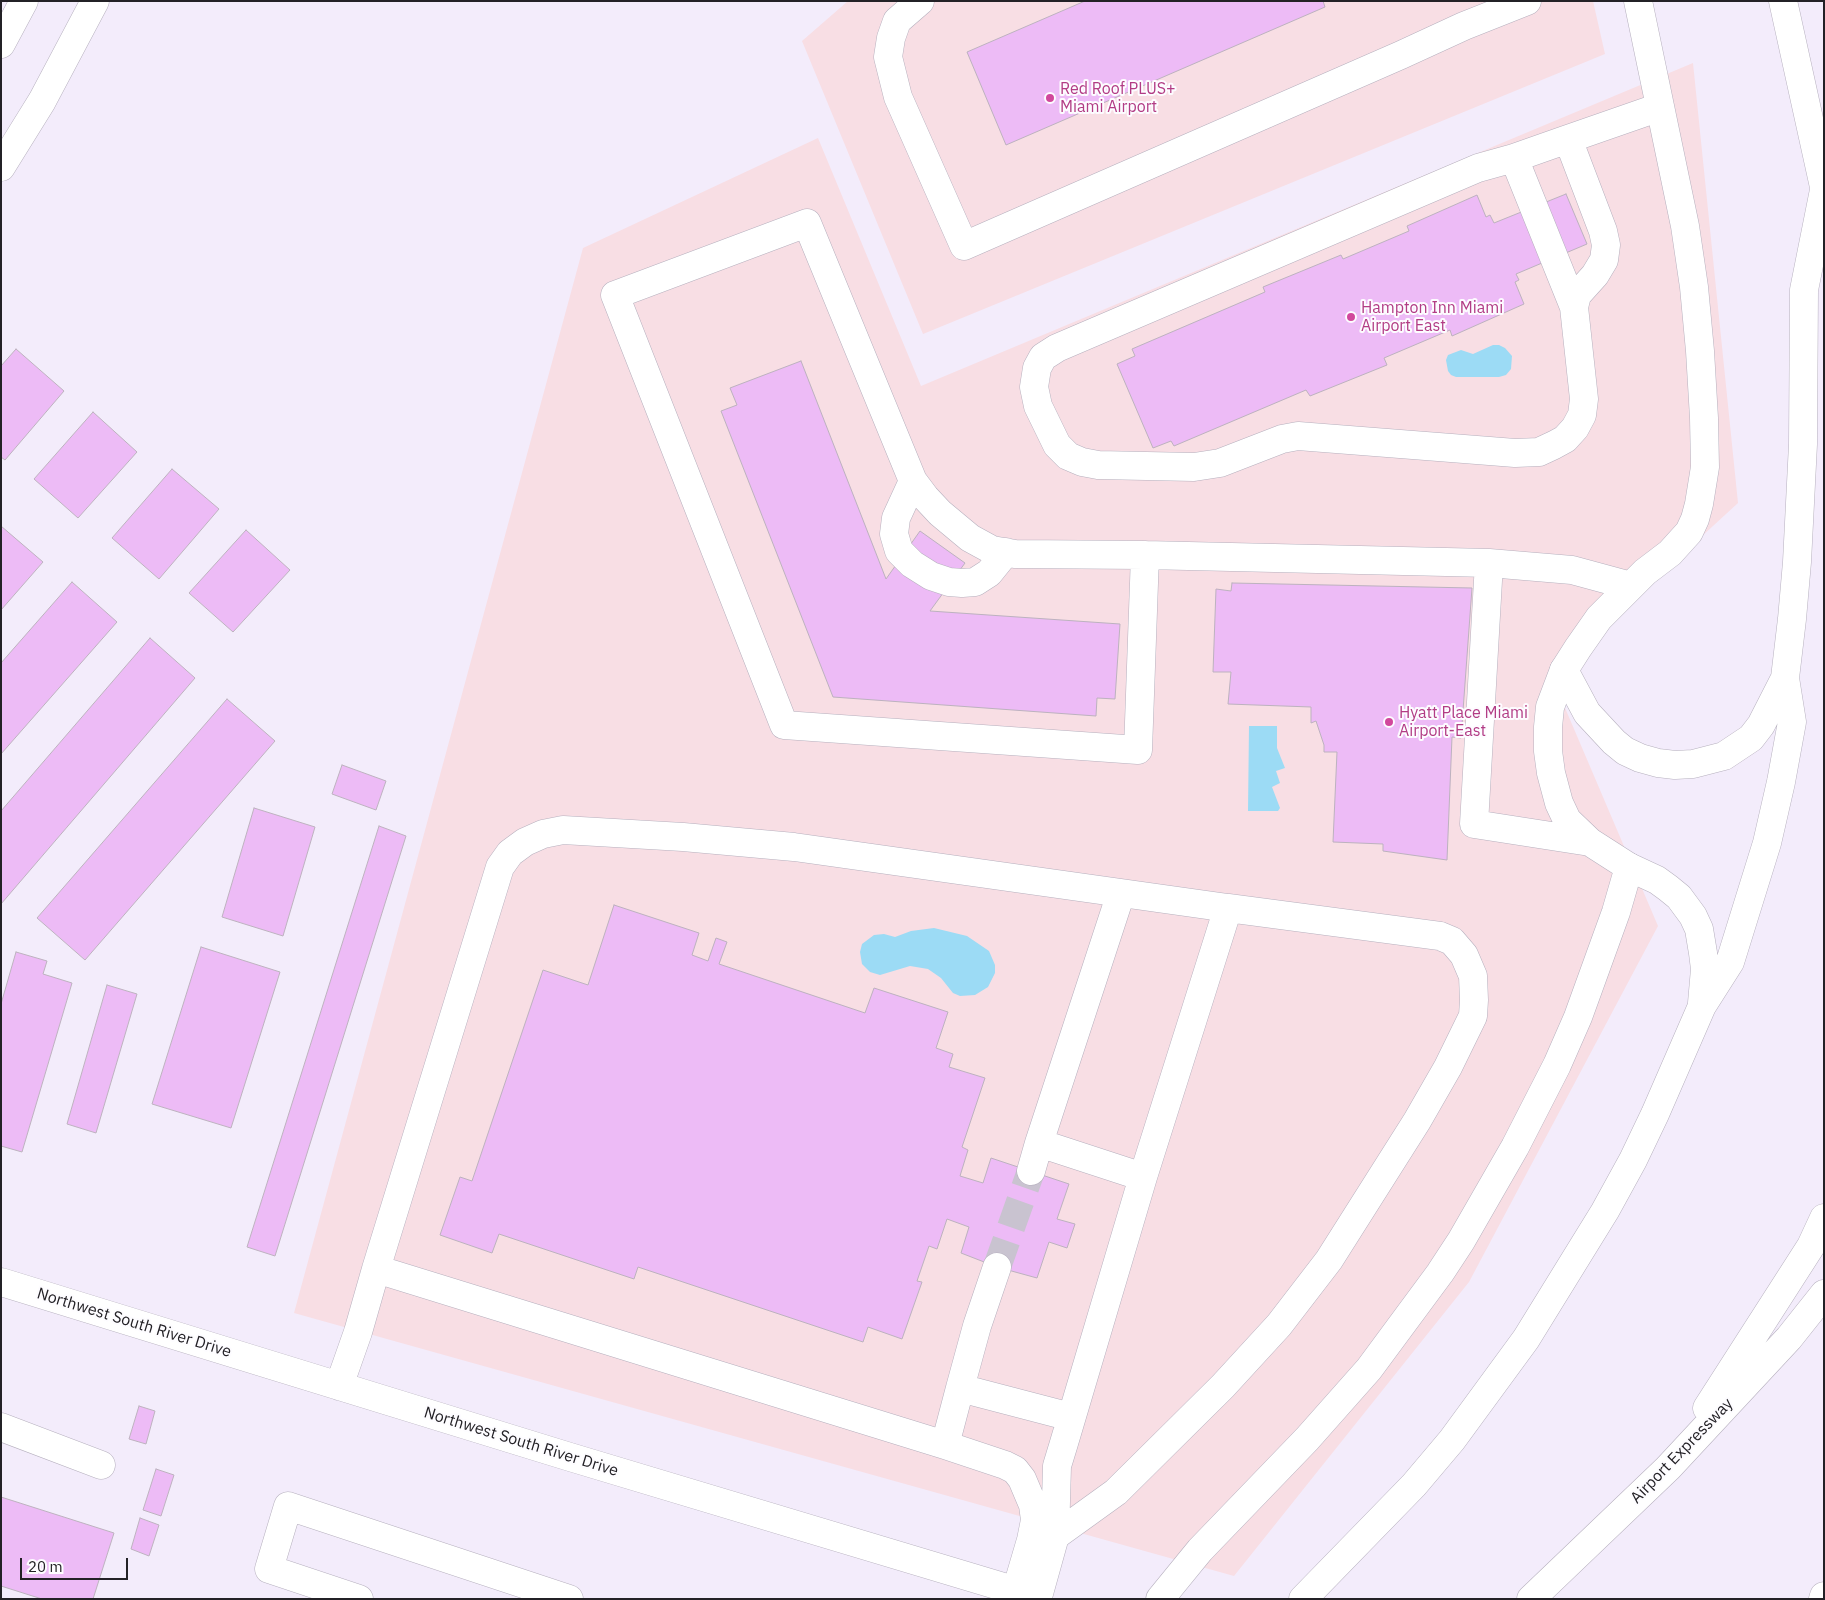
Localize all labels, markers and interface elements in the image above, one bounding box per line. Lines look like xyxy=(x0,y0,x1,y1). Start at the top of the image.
place label: Red Roof PLUS+ Miami Airport xyxy=(1060,79,1176,117)
marker: Red Roof PLUS+ Miami Airport xyxy=(1044,92,1056,104)
place label: Hampton Inn Miami Airport East xyxy=(1361,298,1503,336)
marker: Hampton Inn Miami Airport East xyxy=(1345,311,1357,323)
place label: Hyatt Place Miami Airport-East xyxy=(1399,703,1528,741)
marker: Hyatt Place Miami Airport-East xyxy=(1383,716,1395,728)
street label: Northwest South River Drive xyxy=(34,1284,234,1362)
street label: Airport Expressway xyxy=(1627,1394,1737,1508)
street label: Northwest South River Drive xyxy=(421,1403,621,1481)
scale bar xyxy=(22,1548,130,1580)
text: 20 m xyxy=(28,1557,63,1576)

